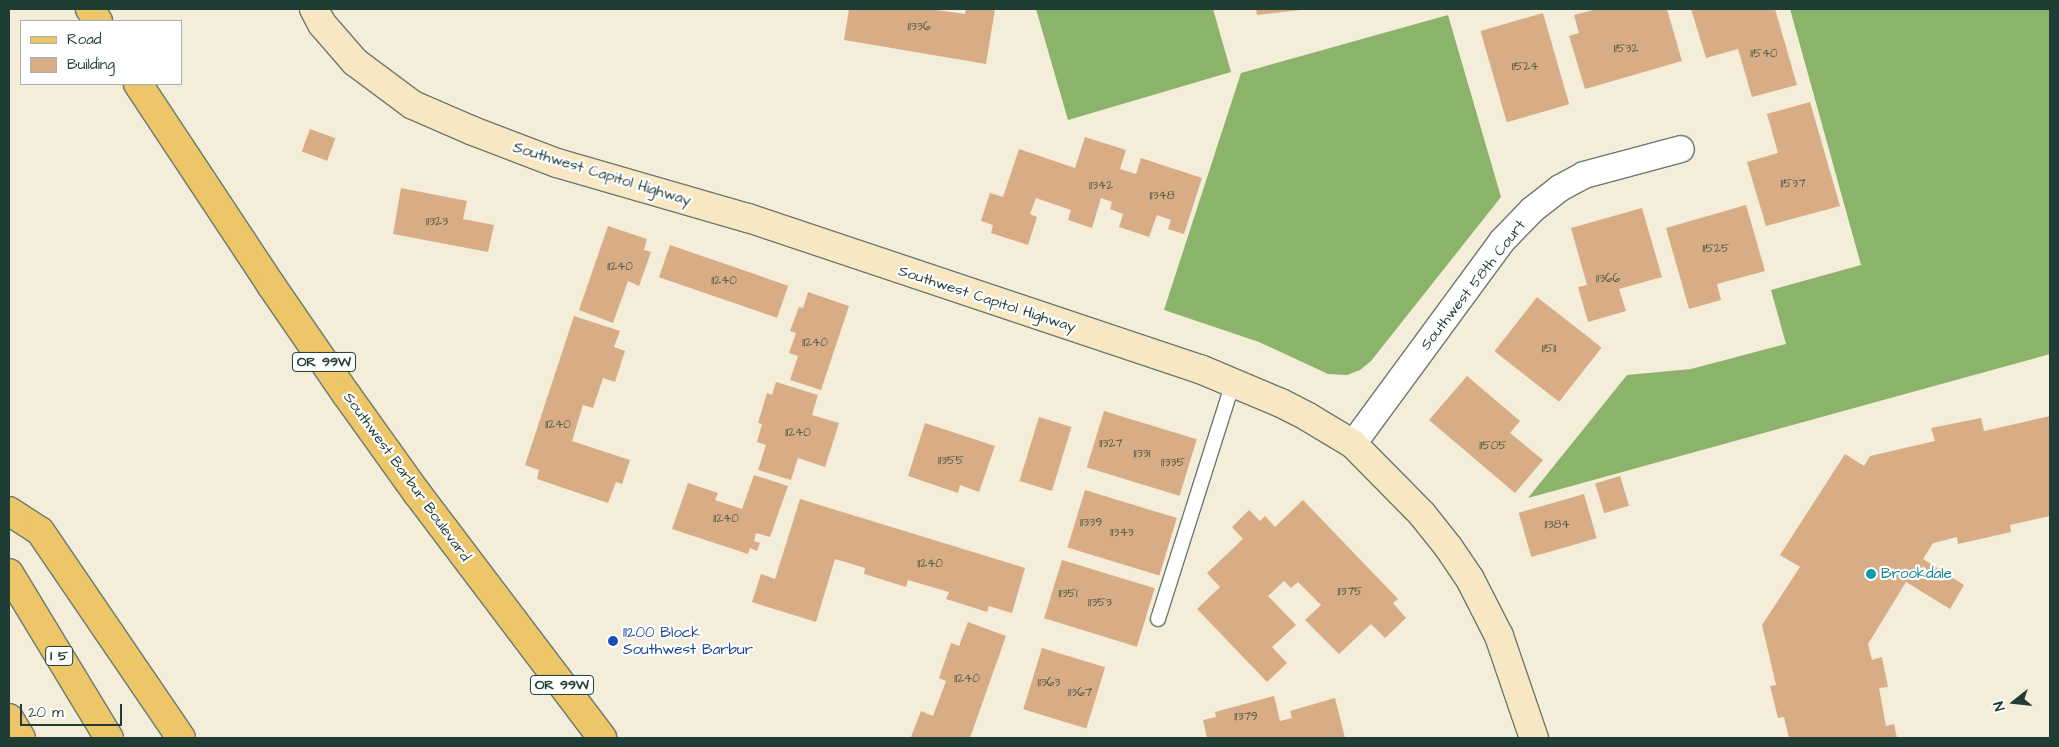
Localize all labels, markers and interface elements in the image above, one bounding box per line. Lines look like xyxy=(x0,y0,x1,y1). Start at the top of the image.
legend xyxy=(20,20,182,85)
house number: 11336 xyxy=(908,20,930,34)
text: Road xyxy=(67,29,101,50)
house number: 11532 xyxy=(1614,42,1638,56)
house number: 11540 xyxy=(1750,47,1778,61)
text: Building xyxy=(67,54,115,75)
house number: 11524 xyxy=(1512,60,1538,74)
street label: Southwest Capitol Highway xyxy=(511,138,693,210)
house number: 11537 xyxy=(1780,177,1806,191)
house number: 11342 xyxy=(1089,179,1113,193)
house number: 11348 xyxy=(1149,189,1175,203)
house number: 11323 xyxy=(426,215,448,229)
street label: Southwest 58th Court xyxy=(1417,216,1529,354)
house number: 11525 xyxy=(1703,242,1729,256)
house number: 11240 xyxy=(607,260,633,274)
street label: Southwest Capitol Highway xyxy=(896,262,1078,336)
house number: 11366 xyxy=(1596,272,1620,286)
house number: 11240 xyxy=(711,274,737,288)
house number: 11240 xyxy=(802,336,828,350)
house number: 11511 xyxy=(1542,342,1556,356)
road number: OR 99W xyxy=(292,351,356,374)
street label: Southwest Barbur Boulevard xyxy=(340,389,474,565)
house number: 11240 xyxy=(545,418,571,432)
house number: 11240 xyxy=(785,426,811,440)
house number: 11327 xyxy=(1099,437,1123,451)
house number: 11505 xyxy=(1479,439,1507,453)
house number: 11331 xyxy=(1134,447,1150,461)
house number: 11355 xyxy=(938,454,964,468)
house number: 11335 xyxy=(1161,456,1185,470)
house number: 11240 xyxy=(713,512,739,526)
house number: 11339 xyxy=(1080,516,1102,530)
house number: 11384 xyxy=(1544,518,1570,532)
house number: 11343 xyxy=(1110,526,1134,540)
house number: 11240 xyxy=(917,557,943,571)
place label: Brookdale xyxy=(1881,565,1952,583)
marker: Brookdale xyxy=(1865,568,1877,580)
house number: 11375 xyxy=(1337,585,1363,599)
house number: 11351 xyxy=(1058,587,1078,601)
house number: 11353 xyxy=(1088,596,1112,610)
place label: 11200 Block Southwest Barbur xyxy=(623,623,753,658)
marker: 11200 Block Southwest Barbur xyxy=(607,635,619,647)
road number: I 5 xyxy=(44,644,74,668)
house number: 11240 xyxy=(954,672,980,686)
road number: OR 99W xyxy=(530,674,594,696)
house number: 11363 xyxy=(1038,676,1060,690)
north arrow xyxy=(1989,677,2039,727)
house number: 11367 xyxy=(1068,686,1092,700)
scale bar xyxy=(22,694,125,726)
text: N xyxy=(1989,699,2010,713)
text: 20 m xyxy=(28,702,64,723)
house number: 11379 xyxy=(1234,710,1258,724)

